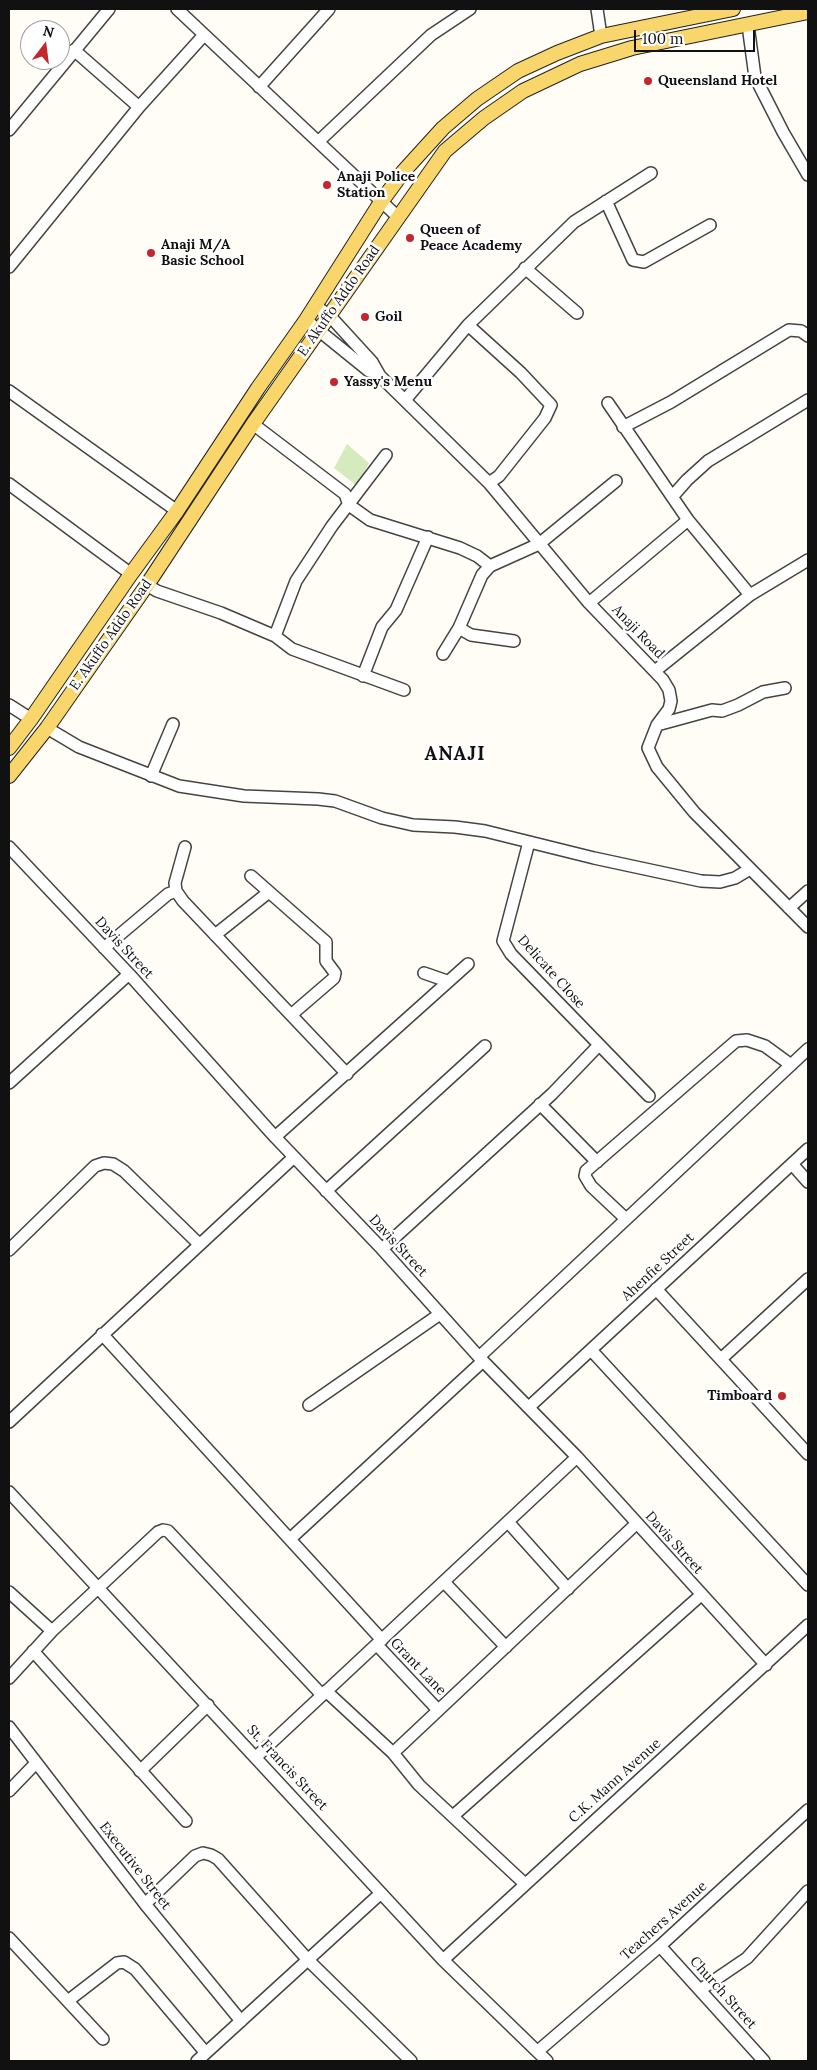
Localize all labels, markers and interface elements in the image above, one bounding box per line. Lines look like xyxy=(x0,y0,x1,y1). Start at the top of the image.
north arrow xyxy=(20,20,70,70)
scale bar xyxy=(637,20,758,52)
text: N xyxy=(41,21,56,42)
text: 100 m xyxy=(642,29,683,48)
place label: Queensland Hotel xyxy=(658,73,777,89)
marker: Queensland Hotel xyxy=(642,75,654,87)
place label: Anaji Police Station xyxy=(337,169,415,202)
marker: Anaji Police Station xyxy=(321,179,333,191)
place label: Queen of Peace Academy xyxy=(420,222,522,254)
marker: Queen of Peace Academy xyxy=(404,232,416,244)
place label: Anaji M/A Basic School xyxy=(161,237,244,270)
street label: E. Akuffo Addo Road xyxy=(294,242,384,360)
marker: Anaji M/A Basic School xyxy=(145,247,157,259)
place label: Goil xyxy=(375,309,402,325)
marker: Goil xyxy=(359,311,371,323)
place label: Yassy's Menu xyxy=(344,374,432,390)
marker: Yassy's Menu xyxy=(328,376,340,388)
street label: E. Akuffo Addo Road xyxy=(66,576,156,694)
street label: Anaji Road xyxy=(608,602,668,662)
district label: ANAJI xyxy=(424,744,486,766)
street label: Davis Street xyxy=(91,914,157,982)
street label: Delicate Close xyxy=(514,932,588,1012)
street label: Davis Street xyxy=(365,1212,431,1280)
street label: Ahenfie Street xyxy=(618,1229,698,1305)
place label: Timboard xyxy=(707,1388,772,1404)
marker: Timboard xyxy=(776,1390,788,1402)
street label: Davis Street xyxy=(642,1508,706,1578)
street label: Grant Lane xyxy=(387,1635,449,1699)
street label: St. Francis Street xyxy=(243,1722,331,1814)
street label: C.K. Mann Avenue xyxy=(565,1735,665,1827)
street label: Executive Street xyxy=(96,1819,174,1913)
street label: Teachers Avenue xyxy=(617,1878,711,1964)
street label: Church Street xyxy=(686,1953,760,2033)

